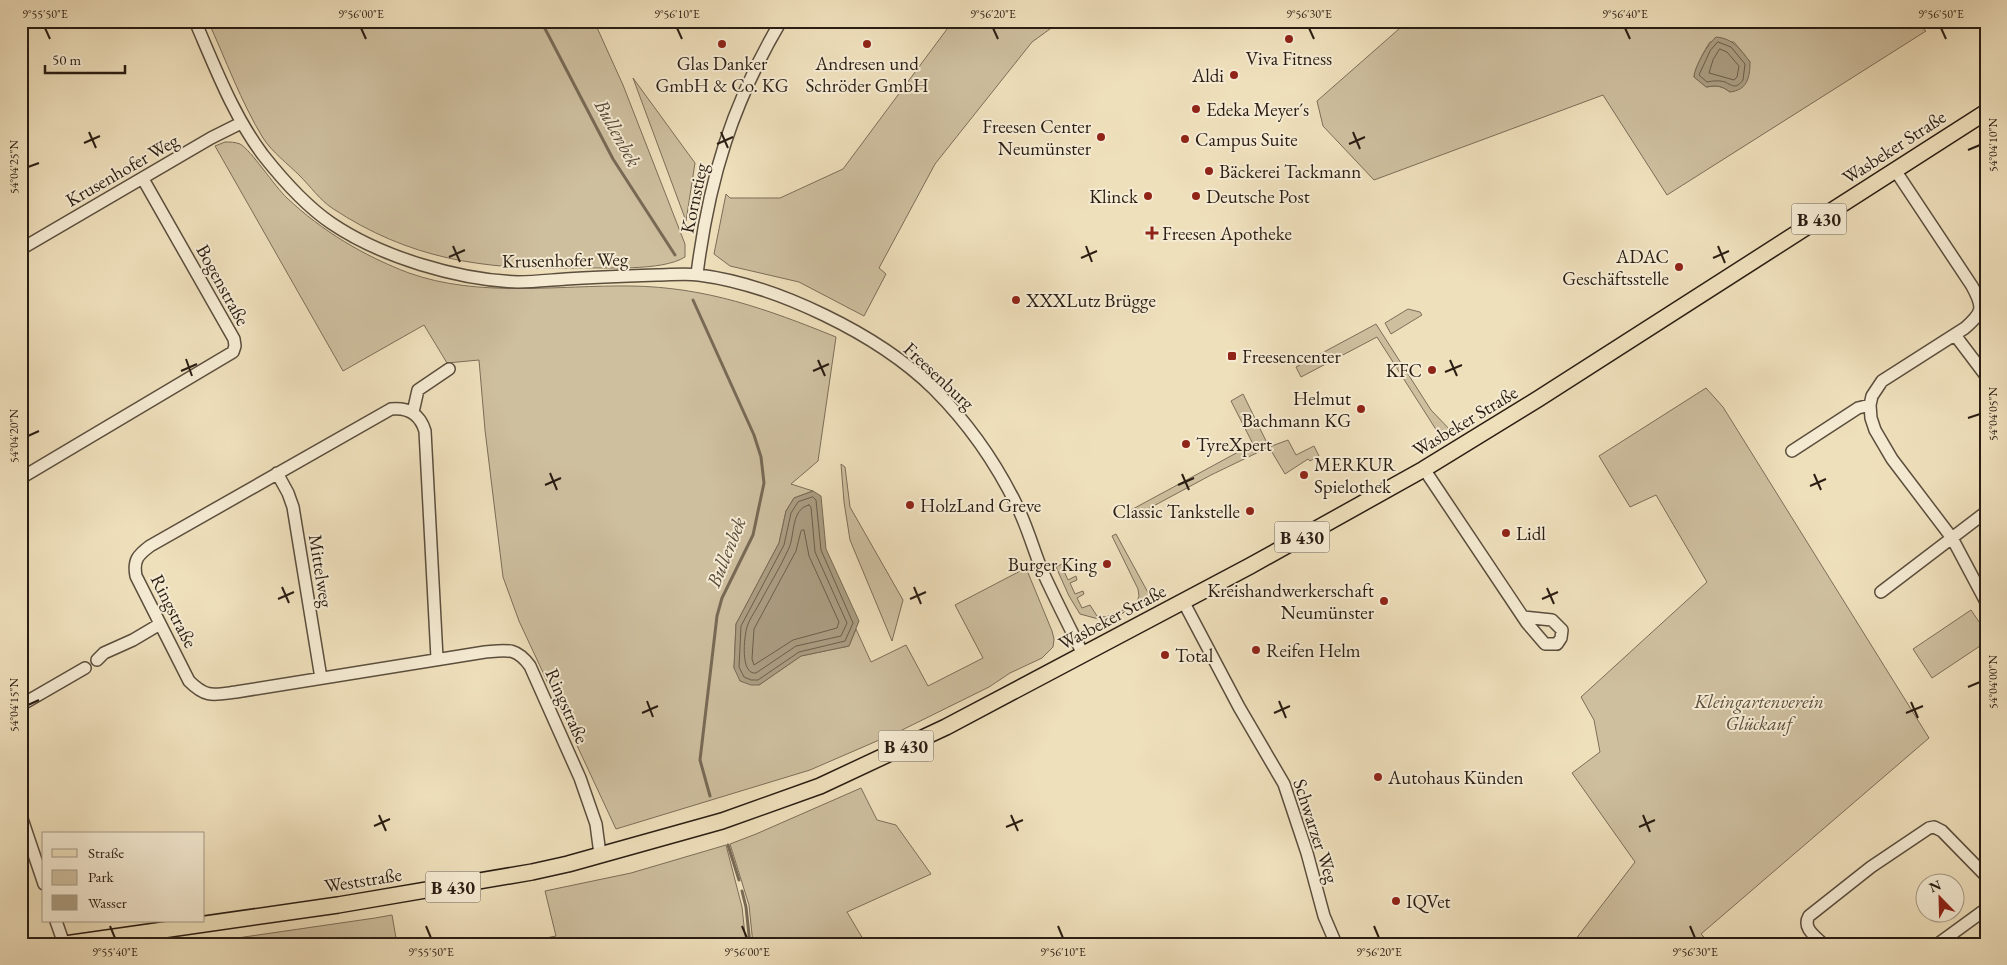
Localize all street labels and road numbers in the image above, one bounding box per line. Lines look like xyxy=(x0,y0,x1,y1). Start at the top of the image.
street label: Wasbeker Straße xyxy=(1837,104,1951,190)
street label: Krusenhofer Weg xyxy=(61,127,184,212)
street label: Kornstieg xyxy=(674,160,714,235)
road number: B 430 xyxy=(1792,203,1846,234)
street label: Bogenstraße xyxy=(190,240,256,330)
street label: Krusenhofer Weg xyxy=(502,246,629,274)
street label: Freesenburg xyxy=(898,337,980,416)
street label: Wasbeker Straße xyxy=(1408,380,1522,462)
road number: B 430 xyxy=(1274,522,1330,552)
street label: Mittelweg xyxy=(303,533,339,610)
street label: Ringstraße xyxy=(145,570,203,652)
street label: Wasbeker Straße xyxy=(1054,578,1170,656)
street label: Ringstraße xyxy=(539,665,595,747)
road number: B 430 xyxy=(878,730,934,761)
street label: Schwarzer Weg xyxy=(1287,776,1345,887)
street label: Weststraße xyxy=(323,862,403,898)
road number: B 430 xyxy=(426,872,480,902)

